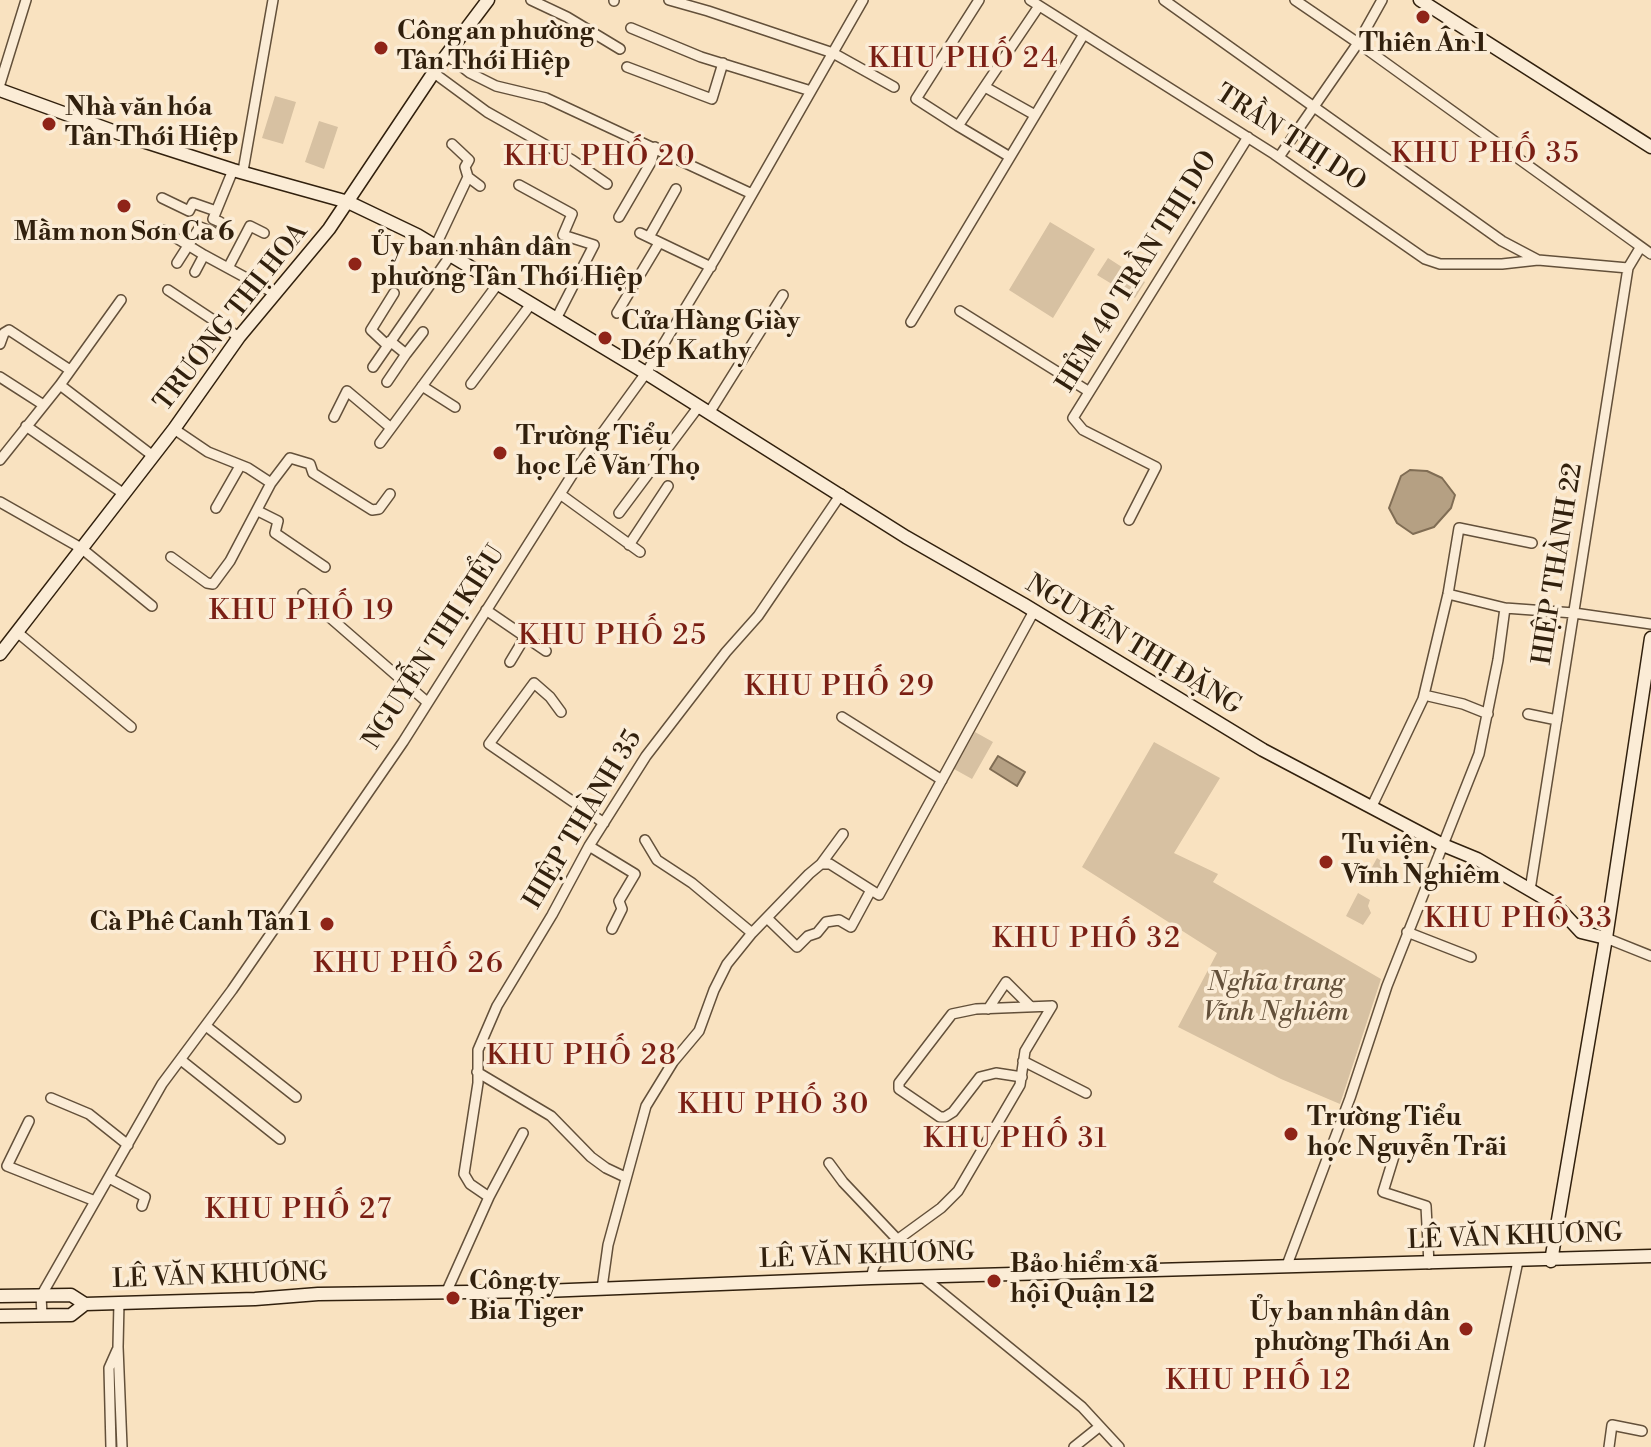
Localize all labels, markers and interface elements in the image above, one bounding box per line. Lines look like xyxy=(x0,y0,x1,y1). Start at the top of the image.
marker: Thiên Ân 1 xyxy=(1414,8,1432,26)
place label: Công an phường Tân Thới Hiệp xyxy=(397,17,594,78)
place label: Thiên Ân 1 xyxy=(1359,29,1487,61)
marker: Công an phường Tân Thới Hiệp xyxy=(372,39,390,57)
district label: KHU PHỐ 24 xyxy=(868,43,1060,77)
street label: TRẦN THỊ DO xyxy=(1209,79,1371,199)
place label: Nhà văn hóa Tân Thới Hiệp xyxy=(65,93,239,154)
marker: Nhà văn hóa Tân Thới Hiệp xyxy=(40,115,58,133)
district label: KHU PHỐ 35 xyxy=(1391,138,1581,172)
district label: KHU PHỐ 20 xyxy=(503,141,697,175)
street label: HẺM 40 TRẦN THỊ DO xyxy=(1051,146,1225,398)
marker: Mầm non Sơn Ca 6 xyxy=(115,197,133,215)
place label: Mầm non Sơn Ca 6 xyxy=(14,218,234,250)
street label: TRƯƠNG THỊ HOA xyxy=(149,218,315,418)
place label: Ủy ban nhân dân phường Tân Thới Hiệp xyxy=(371,233,643,294)
marker: Ủy ban nhân dân phường Tân Thới Hiệp xyxy=(346,255,364,273)
place label: Cửa Hàng Giày Dép Kathy xyxy=(621,307,800,368)
marker: Cửa Hàng Giày Dép Kathy xyxy=(596,329,614,347)
place label: Trường Tiểu học Lê Văn Thọ xyxy=(516,422,700,484)
marker: Trường Tiểu học Lê Văn Thọ xyxy=(491,444,509,462)
street label: HIỆP THÀNH 22 xyxy=(1528,461,1590,667)
street label: NGUYỄN THỊ KIỂU xyxy=(357,540,513,756)
street label: NGUYỄN THỊ ĐẶNG xyxy=(1019,569,1247,723)
district label: KHU PHỐ 19 xyxy=(209,595,395,629)
district label: KHU PHỐ 25 xyxy=(518,620,708,654)
district label: KHU PHỐ 29 xyxy=(744,671,936,705)
street label: HIỆP THÀNH 35 xyxy=(518,725,650,915)
place label: Tu viện Vĩnh Nghiêm xyxy=(1342,831,1500,892)
marker: Tu viện Vĩnh Nghiêm xyxy=(1317,853,1335,871)
district label: KHU PHỐ 33 xyxy=(1424,903,1614,937)
place label: Cà Phê Canh Tân 1 xyxy=(89,908,311,940)
marker: Cà Phê Canh Tân 1 xyxy=(318,915,336,933)
district label: KHU PHỐ 32 xyxy=(992,923,1182,957)
district label: KHU PHỐ 26 xyxy=(313,948,505,982)
park label: Nghĩa trang Vĩnh Nghiêm xyxy=(1203,968,1349,1030)
district label: KHU PHỐ 28 xyxy=(486,1040,678,1074)
district label: KHU PHỐ 30 xyxy=(678,1089,870,1123)
place label: Trường Tiểu học Nguyễn Trãi xyxy=(1307,1103,1507,1164)
district label: KHU PHỐ 31 xyxy=(923,1123,1109,1157)
marker: Trường Tiểu học Nguyễn Trãi xyxy=(1282,1125,1300,1143)
district label: KHU PHỐ 27 xyxy=(205,1194,393,1228)
street label: LÊ VĂN KHƯƠNG xyxy=(1407,1219,1623,1257)
street label: LÊ VĂN KHƯƠNG xyxy=(759,1238,975,1276)
place label: Bảo hiểm xã hội Quận 12 xyxy=(1010,1250,1159,1312)
street label: LÊ VĂN KHƯƠNG xyxy=(112,1258,328,1296)
place label: Công ty Bia Tiger xyxy=(469,1267,584,1328)
marker: Bảo hiểm xã hội Quận 12 xyxy=(985,1272,1003,1290)
marker: Công ty Bia Tiger xyxy=(444,1289,462,1307)
place label: Ủy ban nhân dân phường Thới An xyxy=(1250,1298,1450,1360)
marker: Ủy ban nhân dân phường Thới An xyxy=(1457,1320,1475,1338)
district label: KHU PHỐ 12 xyxy=(1165,1365,1353,1399)

